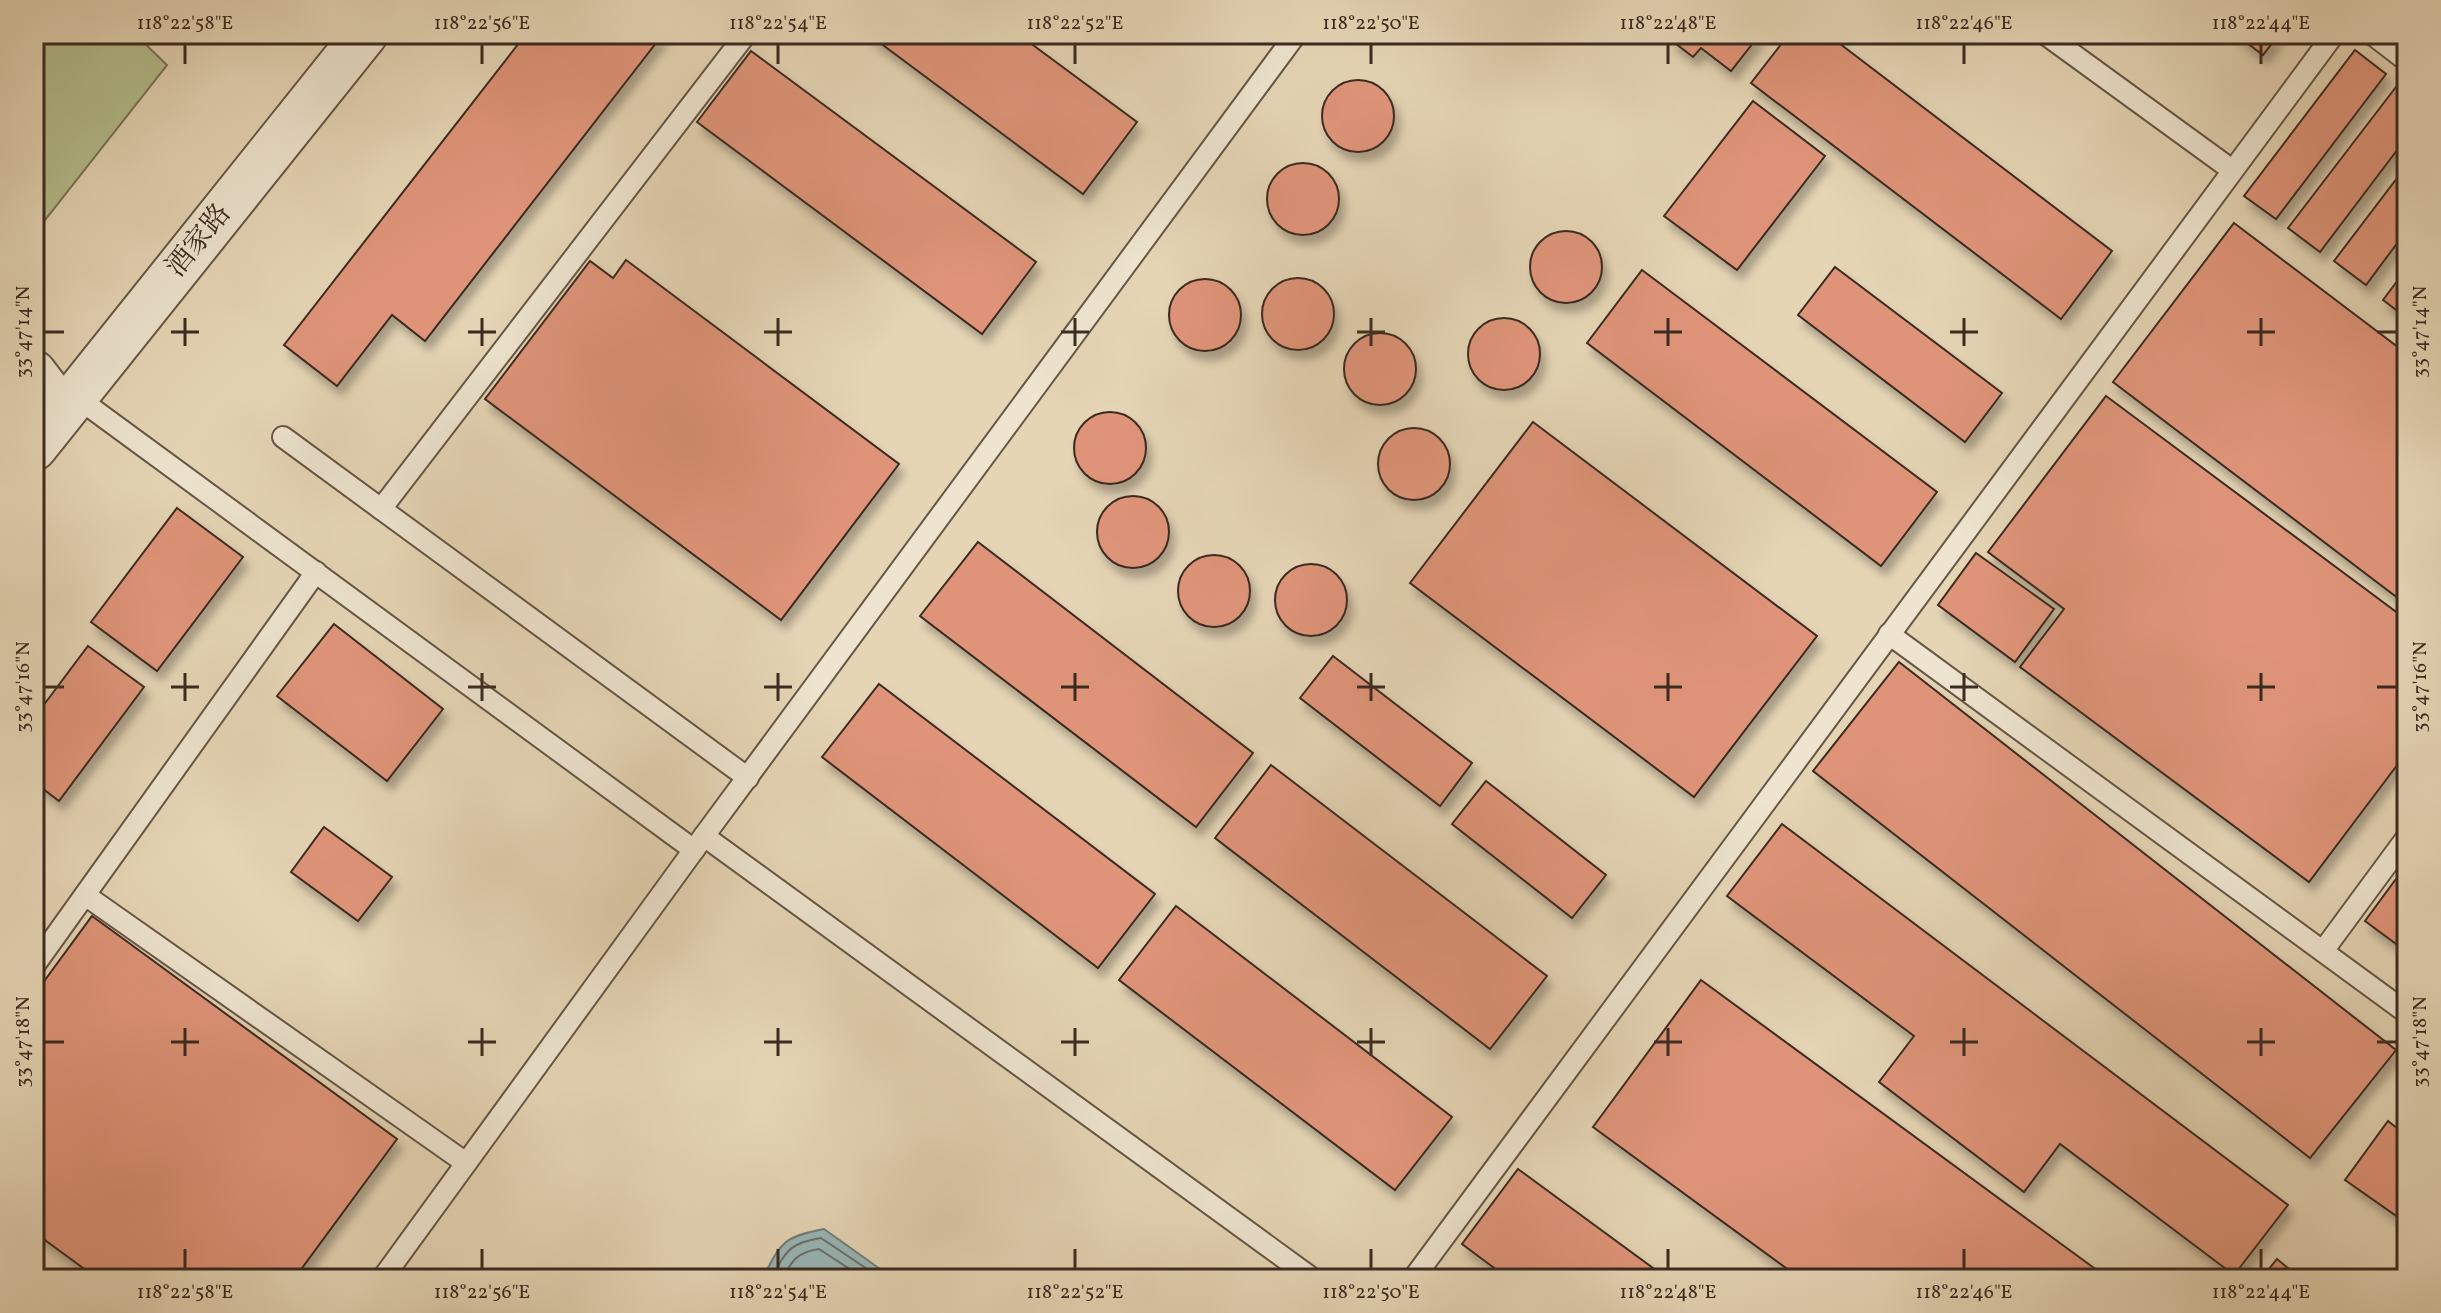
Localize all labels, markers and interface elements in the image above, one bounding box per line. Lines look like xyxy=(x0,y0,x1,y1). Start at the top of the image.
text: 118°22'58"E xyxy=(137,10,233,38)
text: 118°22'56"E xyxy=(434,10,530,38)
text: 118°22'54"E xyxy=(729,10,827,38)
text: 118°22'52"E xyxy=(1027,10,1123,38)
text: 118°22'50"E xyxy=(1322,10,1420,38)
text: 118°22'48"E xyxy=(1620,10,1716,38)
text: 118°22'46"E xyxy=(1915,10,2013,38)
text: 118°22'44"E xyxy=(2212,10,2310,38)
street label: 酒家路 xyxy=(157,196,241,286)
text: 33°47'14"N xyxy=(10,286,38,378)
text: 33°47'14"N xyxy=(2407,286,2435,378)
text: 33°47'16"N xyxy=(10,641,38,733)
text: 33°47'16"N xyxy=(2407,641,2435,733)
text: 33°47'18"N xyxy=(10,996,38,1088)
text: 33°47'18"N xyxy=(2407,996,2435,1088)
text: 118°22'58"E xyxy=(137,1279,233,1307)
text: 118°22'56"E xyxy=(434,1279,530,1307)
text: 118°22'54"E xyxy=(729,1279,827,1307)
text: 118°22'52"E xyxy=(1027,1279,1123,1307)
text: 118°22'50"E xyxy=(1322,1279,1420,1307)
text: 118°22'48"E xyxy=(1620,1279,1716,1307)
text: 118°22'46"E xyxy=(1915,1279,2013,1307)
text: 118°22'44"E xyxy=(2212,1279,2310,1307)

